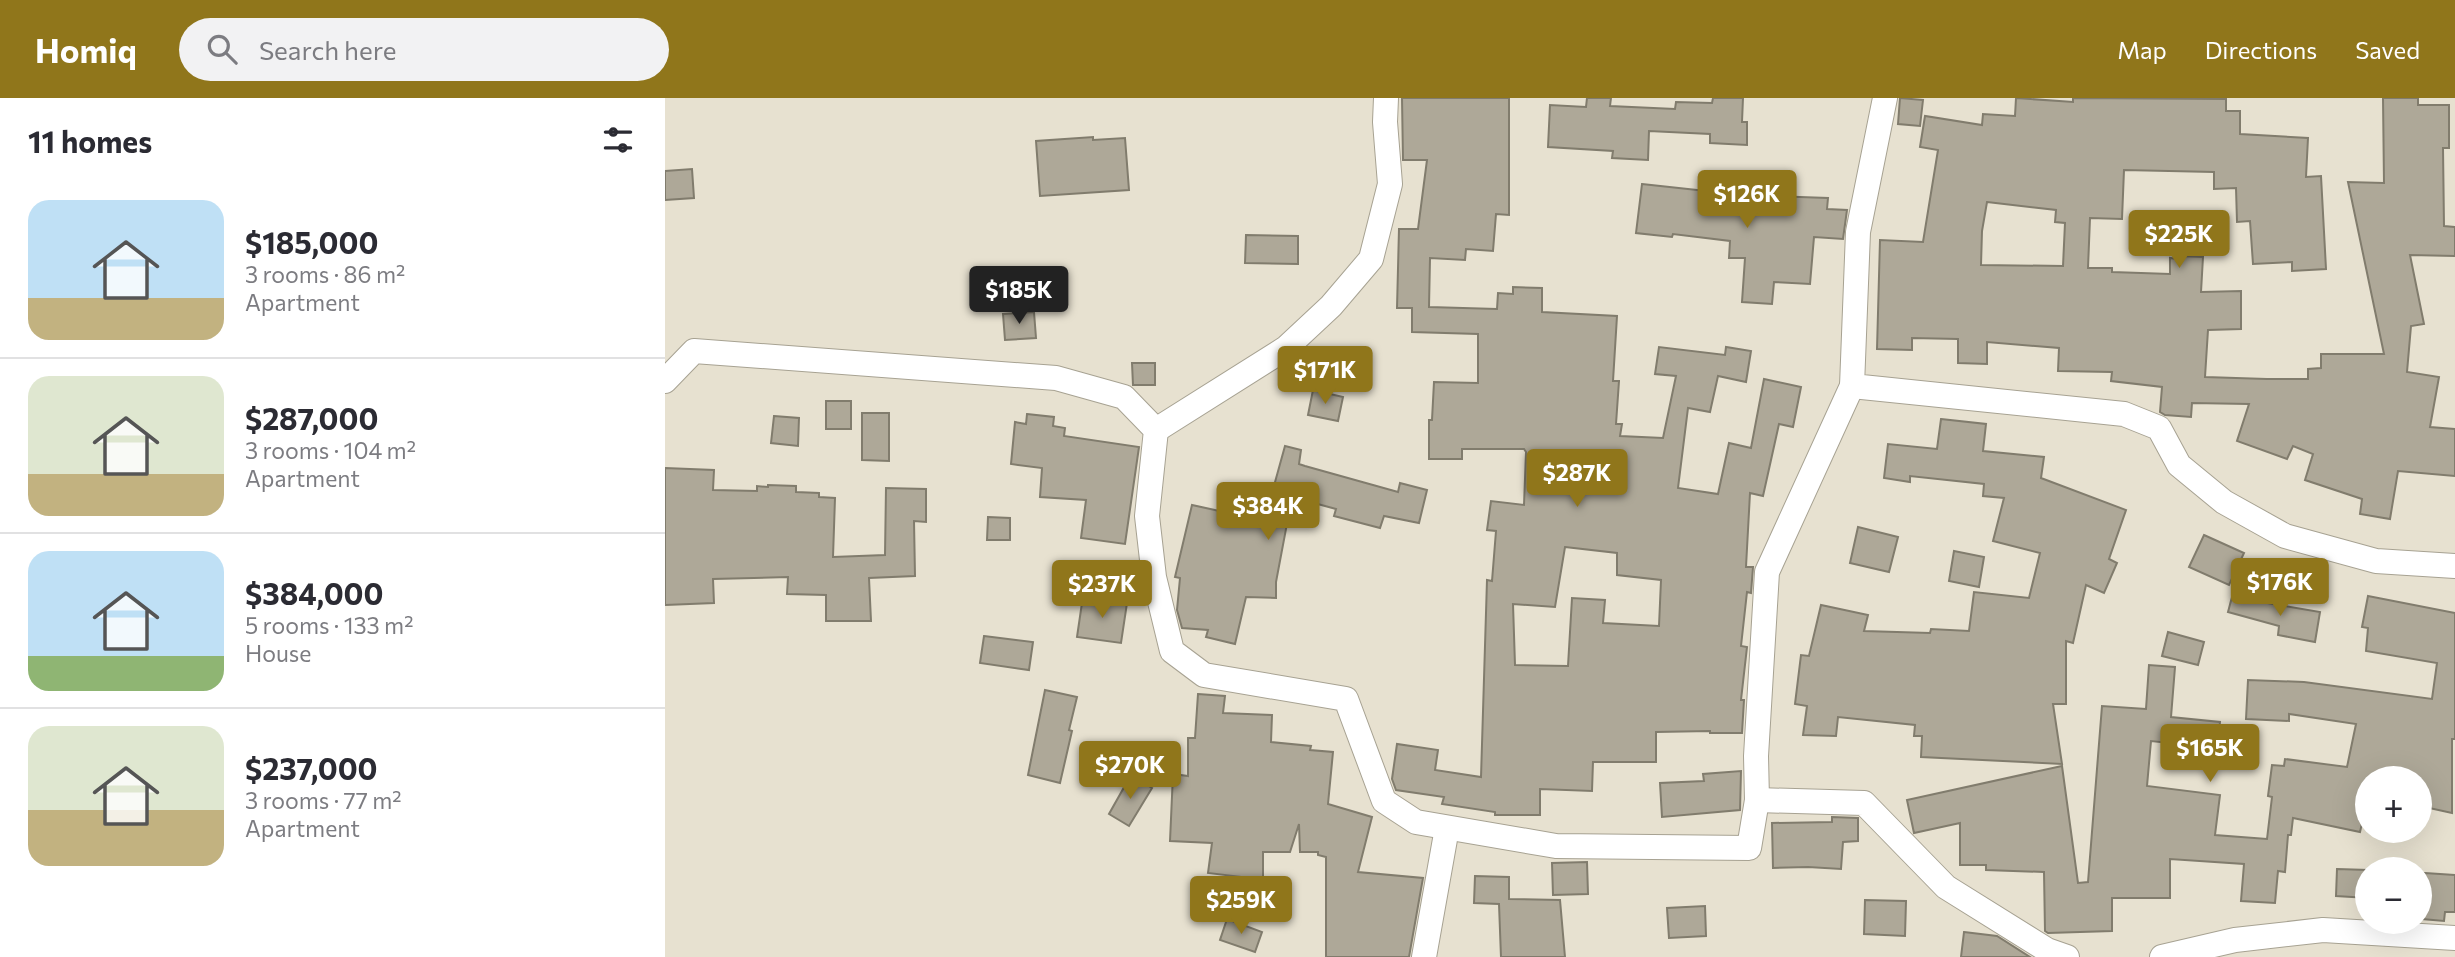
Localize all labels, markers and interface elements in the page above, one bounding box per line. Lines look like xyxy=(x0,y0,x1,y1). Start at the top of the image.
search box xyxy=(179,18,669,81)
text: Homiq xyxy=(35,29,137,70)
icon: search xyxy=(203,30,241,68)
text: Search here xyxy=(259,34,396,65)
text: Map xyxy=(2117,35,2167,64)
text: Directions xyxy=(2205,35,2317,64)
text: Saved xyxy=(2355,35,2420,64)
icon: filters xyxy=(599,121,637,159)
text: 11 homes xyxy=(28,122,152,159)
pin: $126K xyxy=(1698,170,1796,230)
text: $126K xyxy=(1714,179,1780,207)
pin: $225K xyxy=(2130,211,2228,270)
text: $225K xyxy=(2145,219,2213,247)
text: $185,000 xyxy=(245,223,378,260)
icon: home xyxy=(84,228,168,312)
text: 3 rooms · 86 m² xyxy=(245,260,405,288)
pin: $185K xyxy=(970,266,1068,326)
text: $185K xyxy=(985,275,1053,303)
text: Apartment xyxy=(245,288,360,316)
pin: $171K xyxy=(1276,346,1374,406)
text: $171K xyxy=(1294,355,1356,383)
text: $287,000 xyxy=(245,399,378,436)
icon: home xyxy=(84,404,168,488)
text: 3 rooms · 104 m² xyxy=(245,436,416,464)
pin: $287K xyxy=(1528,450,1626,509)
text: $287K xyxy=(1543,458,1611,486)
text: Apartment xyxy=(245,464,360,492)
pin: $384K xyxy=(1219,482,1317,542)
text: $384K xyxy=(1232,491,1304,519)
pin: $176K xyxy=(2231,559,2329,618)
pin: $237K xyxy=(1053,560,1151,620)
text: $176K xyxy=(2247,567,2313,595)
text: $237K xyxy=(1068,569,1136,597)
text: $384,000 xyxy=(245,574,383,611)
icon: home xyxy=(84,579,168,663)
text: 5 rooms · 133 m² xyxy=(245,611,413,639)
text: House xyxy=(245,639,311,667)
pin: $165K xyxy=(2161,724,2259,784)
text: $165K xyxy=(2176,733,2244,761)
pin: $270K xyxy=(1081,742,1179,801)
text: $237,000 xyxy=(245,749,378,786)
text: $270K xyxy=(1095,750,1165,778)
icon: home xyxy=(84,754,168,838)
map controls xyxy=(2355,766,2432,934)
button: + xyxy=(2355,766,2432,843)
text: 3 rooms · 77 m² xyxy=(245,786,402,814)
text: Apartment xyxy=(245,814,360,842)
button: − xyxy=(2355,857,2432,934)
pin: $259K xyxy=(1192,876,1290,936)
text: $259K xyxy=(1206,885,1276,913)

